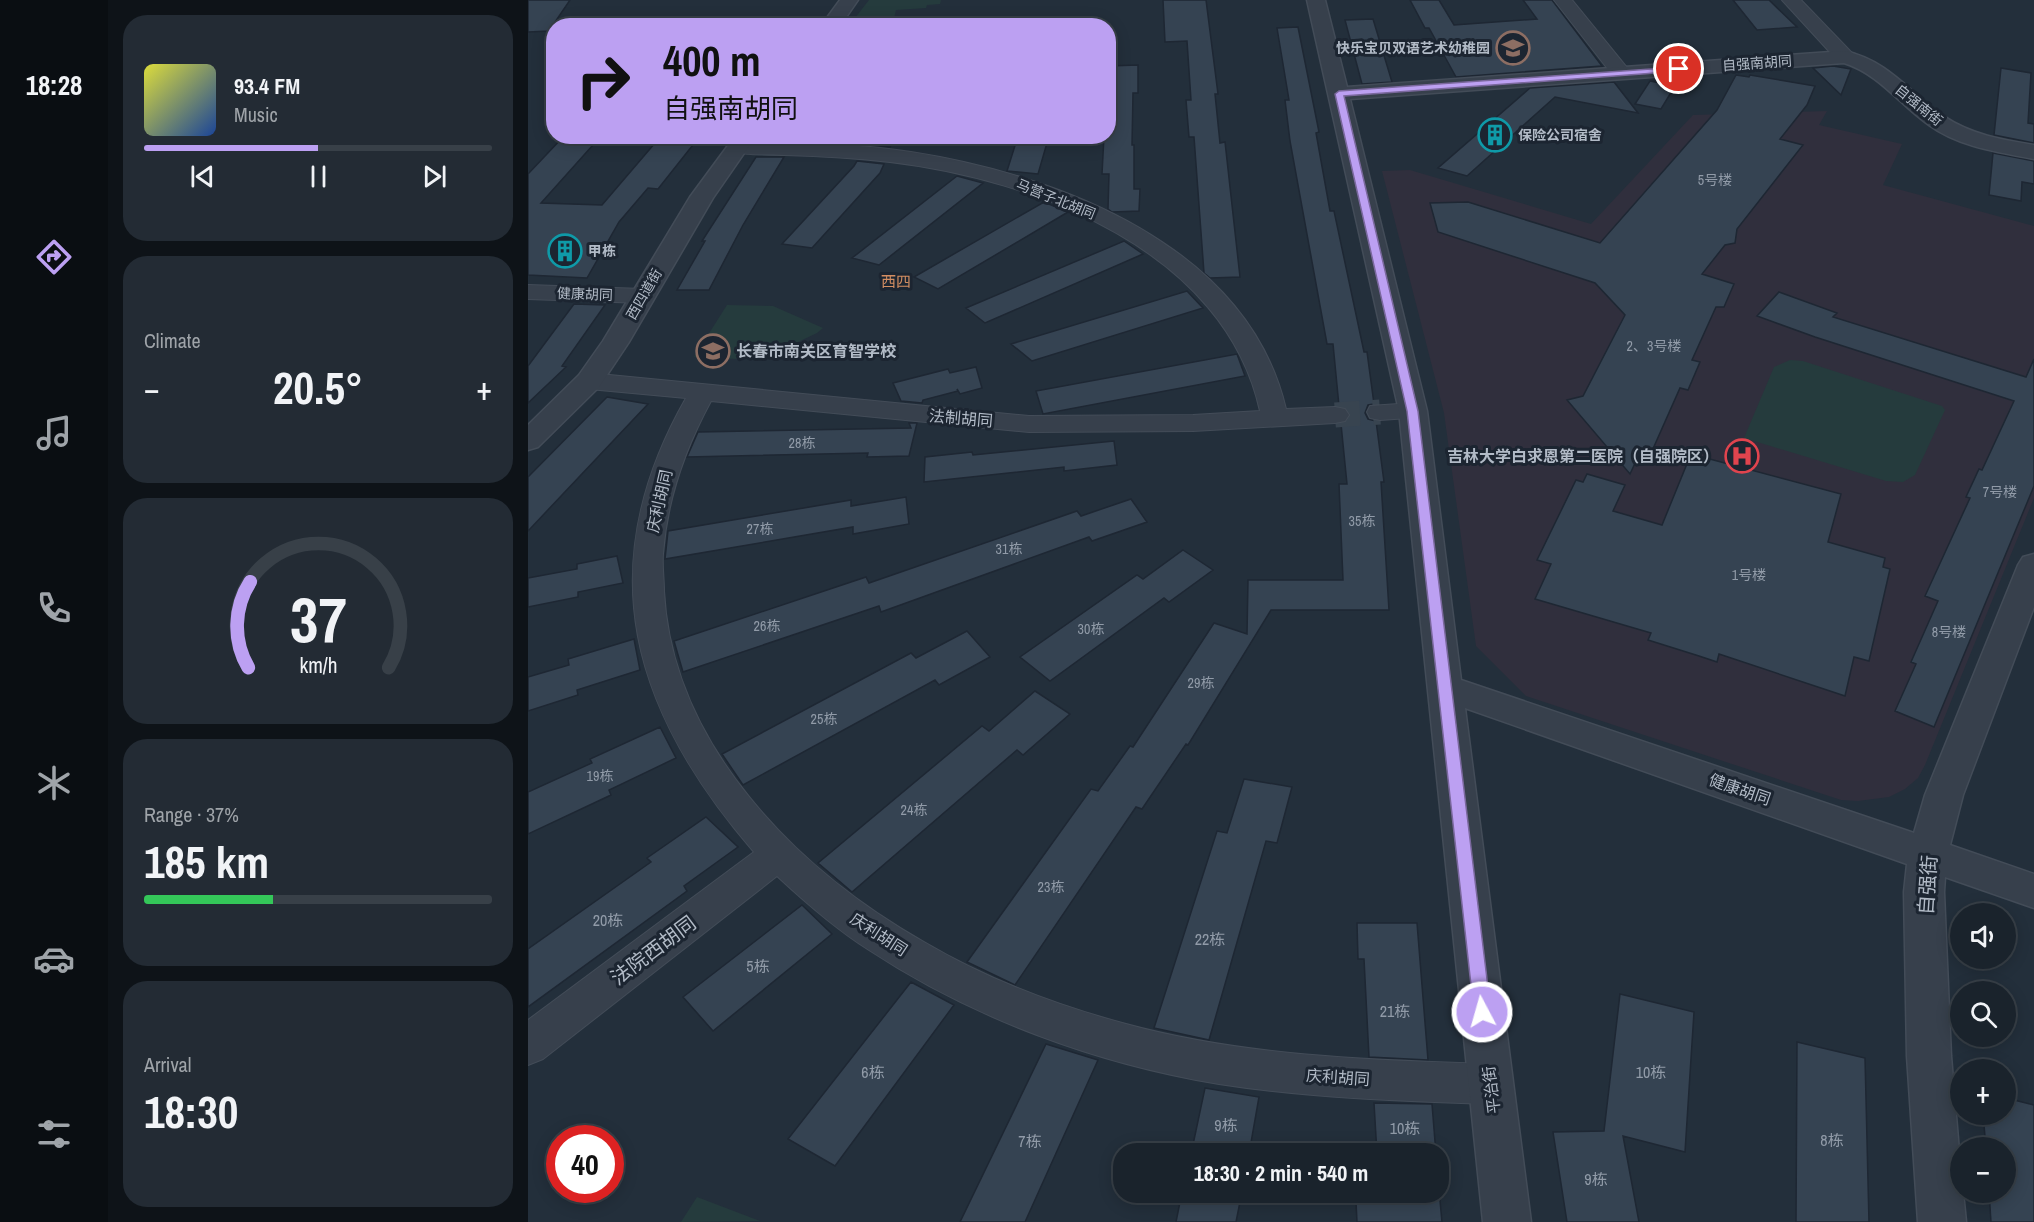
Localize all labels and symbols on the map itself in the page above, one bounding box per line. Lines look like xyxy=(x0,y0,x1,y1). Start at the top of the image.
school or university icon: 快乐宝贝双语艺术幼稚园 xyxy=(1495,30,1531,66)
place label: 快乐宝贝双语艺术幼稚园 xyxy=(1336,39,1490,57)
pin xyxy=(1653,43,1704,94)
street label: 自强南胡同 xyxy=(1721,52,1793,74)
street label: 自强南街 xyxy=(1892,80,1946,130)
building icon: 保险公司宿舍 xyxy=(1477,117,1513,153)
place label: 保险公司宿舍 xyxy=(1518,126,1602,144)
house number: 5号楼 xyxy=(1698,171,1732,189)
street label: 马营子北胡同 xyxy=(1014,175,1098,223)
building icon: 甲栋 xyxy=(547,233,583,269)
place label: 甲栋 xyxy=(588,242,616,260)
street label: 西四道街 xyxy=(622,265,666,323)
district label: 西四 xyxy=(881,271,911,292)
street label: 健康胡同 xyxy=(557,284,613,304)
school or university icon: 长春市南关区育智学校 xyxy=(695,333,731,369)
house number: 2、3号楼 xyxy=(1627,337,1681,355)
place label: 长春市南关区育智学校 xyxy=(736,340,897,362)
street label: 法制胡同 xyxy=(928,404,994,432)
house number: 28栋 xyxy=(789,434,815,452)
hospital icon: 吉林大学白求恩第二医院（自强院区） xyxy=(1724,438,1760,474)
place label: 吉林大学白求恩第二医院（自强院区） xyxy=(1447,445,1719,467)
street label: 庆利胡同 xyxy=(641,467,677,535)
house number: 7号楼 xyxy=(1983,483,2017,501)
house number: 35栋 xyxy=(1349,512,1375,530)
house number: 27栋 xyxy=(747,520,773,538)
house number: 31栋 xyxy=(996,540,1022,558)
house number: 1号楼 xyxy=(1732,566,1766,584)
house number: 26栋 xyxy=(754,617,780,635)
house number: 30栋 xyxy=(1078,620,1104,638)
house number: 8号楼 xyxy=(1932,623,1966,641)
house number: 29栋 xyxy=(1188,674,1214,692)
house number: 25栋 xyxy=(811,710,837,728)
house number: 19栋 xyxy=(587,767,613,785)
street label: 健康胡同 xyxy=(1706,768,1774,810)
house number: 24栋 xyxy=(901,801,927,819)
street label: 自强街 xyxy=(1911,854,1943,916)
house number: 23栋 xyxy=(1038,878,1064,896)
street label: 庆利胡同 xyxy=(846,907,912,961)
house number: 20栋 xyxy=(593,909,623,931)
street label: 法院西胡同 xyxy=(605,909,701,991)
house number: 22栋 xyxy=(1195,928,1225,950)
house number: 5栋 xyxy=(746,955,770,977)
position arrow xyxy=(1450,980,1514,1044)
house number: 21栋 xyxy=(1380,1000,1410,1022)
house number: 6栋 xyxy=(861,1061,885,1083)
house number: 10栋 xyxy=(1636,1061,1666,1083)
street label: 庆利胡同 xyxy=(1305,1064,1371,1090)
street label: 平治街 xyxy=(1477,1065,1505,1115)
house number: 9栋 xyxy=(1214,1114,1238,1136)
house number: 10栋 xyxy=(1390,1117,1420,1139)
speed limit sign: 40 xyxy=(546,1125,624,1203)
house number: 8栋 xyxy=(1820,1129,1844,1151)
house number: 7栋 xyxy=(1018,1130,1042,1152)
house number: 9栋 xyxy=(1584,1168,1608,1190)

